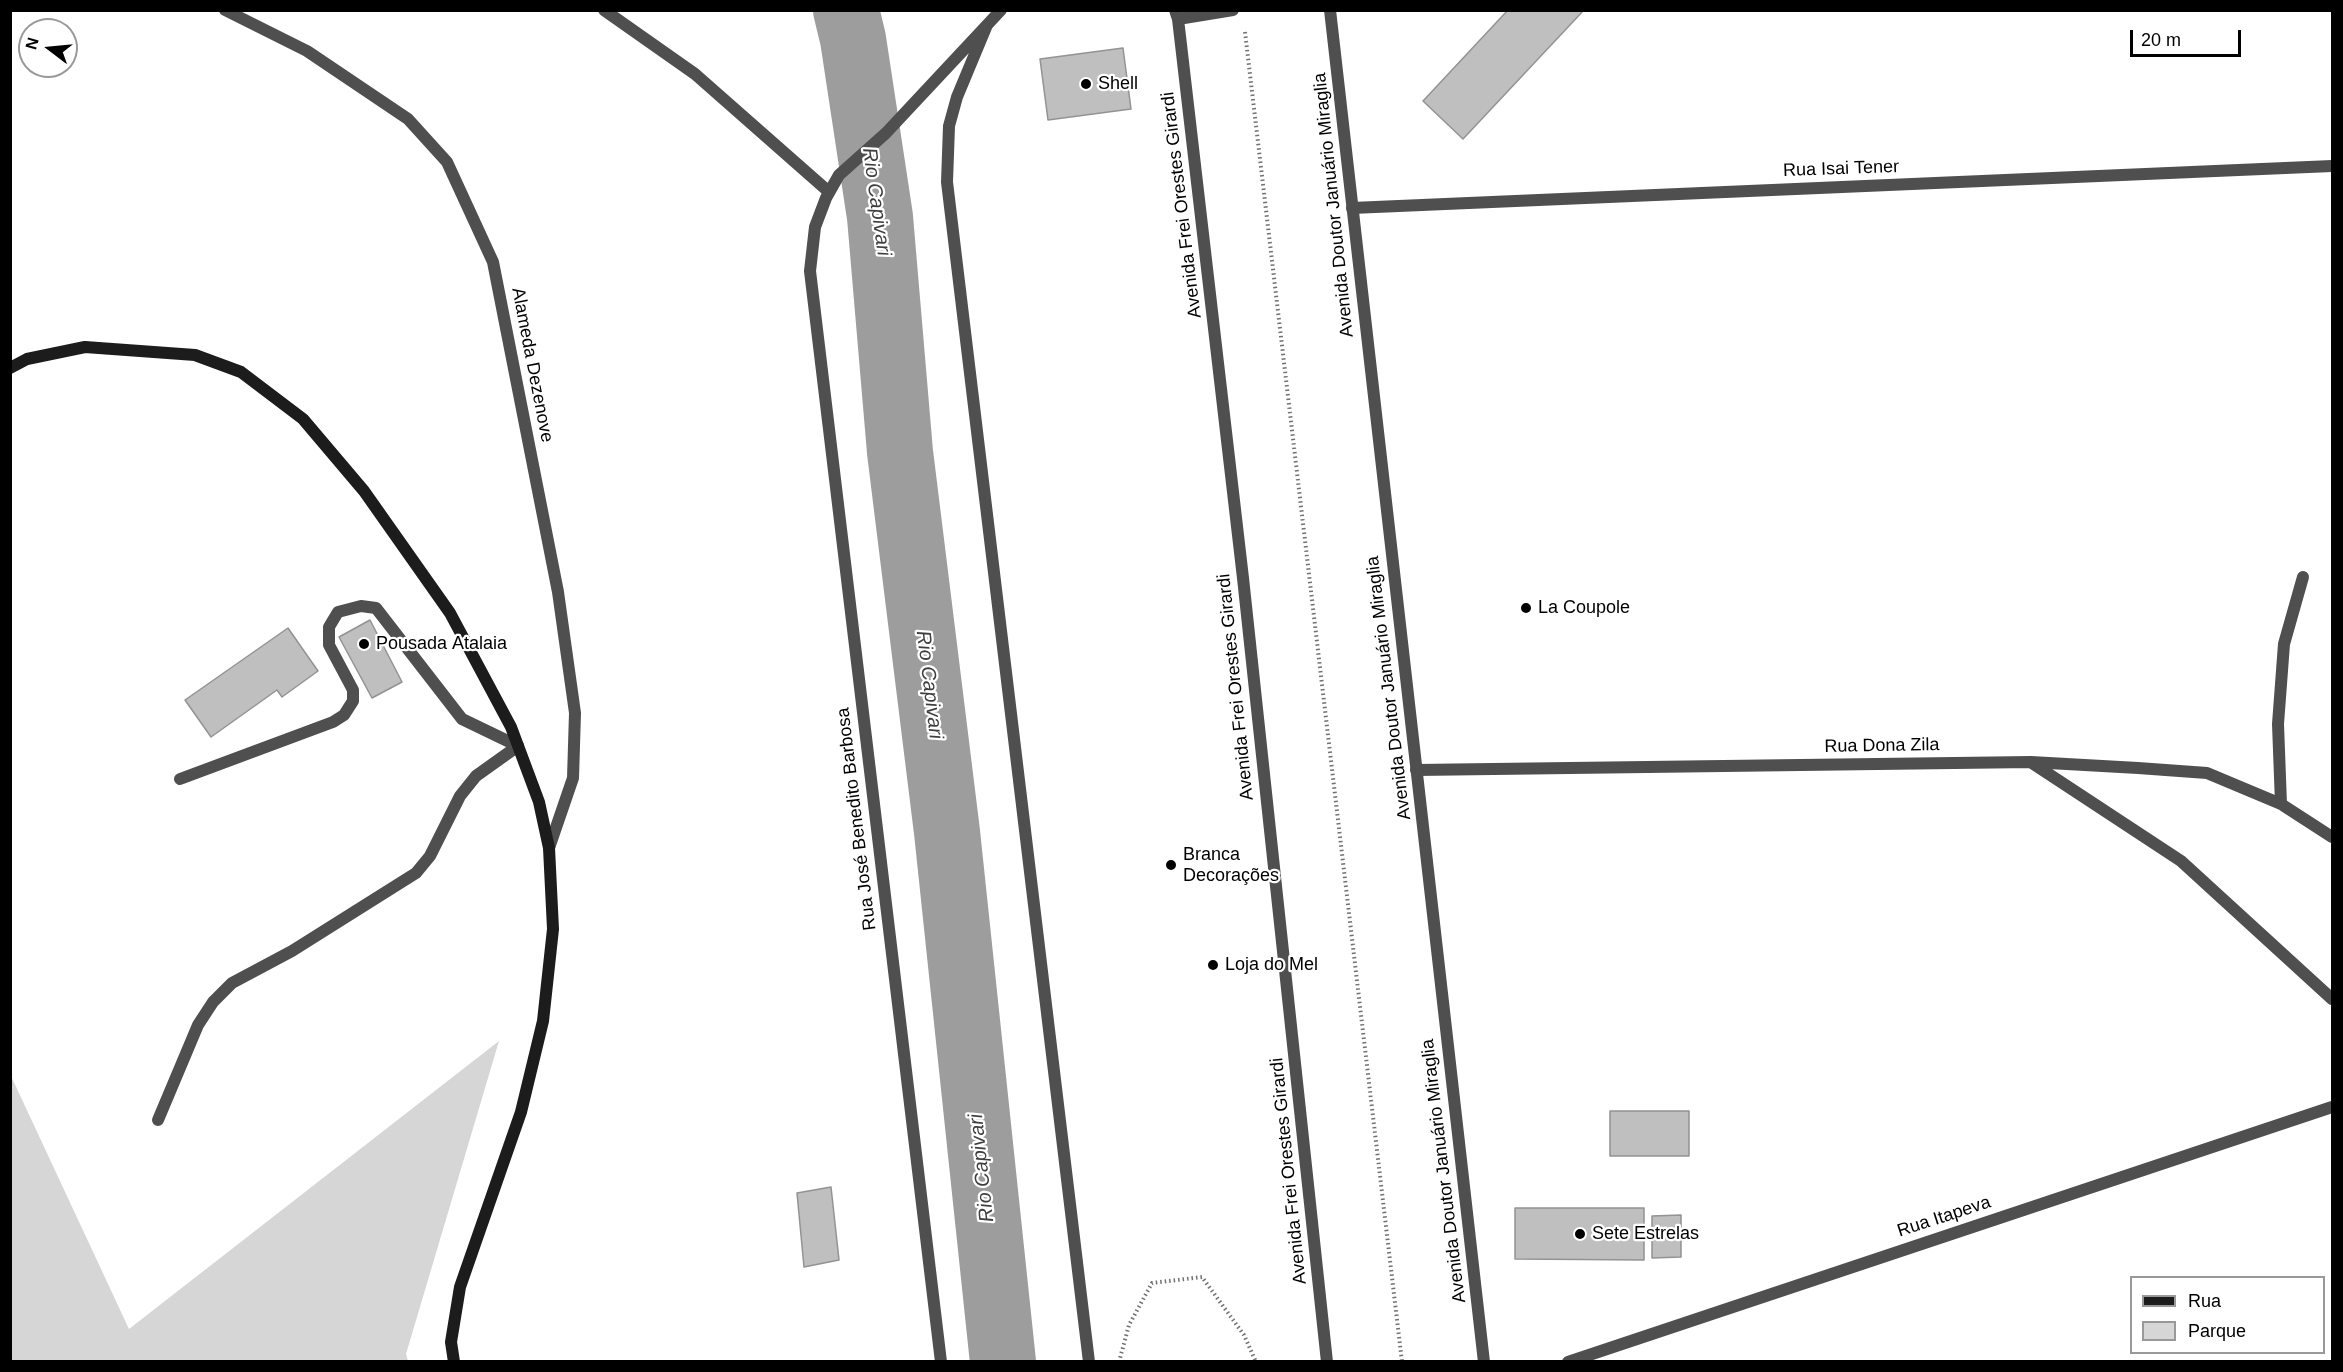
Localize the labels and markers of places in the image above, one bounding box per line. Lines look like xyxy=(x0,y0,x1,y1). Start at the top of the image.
place label: Shell xyxy=(1098,73,1138,95)
marker: Shell xyxy=(1079,77,1093,91)
place label: La Coupole xyxy=(1538,597,1630,619)
marker: La Coupole xyxy=(1519,601,1533,615)
place label: Pousada Atalaia xyxy=(376,633,507,655)
marker: Pousada Atalaia xyxy=(357,637,371,651)
place label: Branca Decorações xyxy=(1183,844,1279,886)
marker: Branca Decorações xyxy=(1164,858,1178,872)
place label: Loja do Mel xyxy=(1225,954,1318,976)
marker: Loja do Mel xyxy=(1206,958,1220,972)
place label: Sete Estrelas xyxy=(1592,1223,1699,1245)
marker: Sete Estrelas xyxy=(1573,1227,1587,1241)

